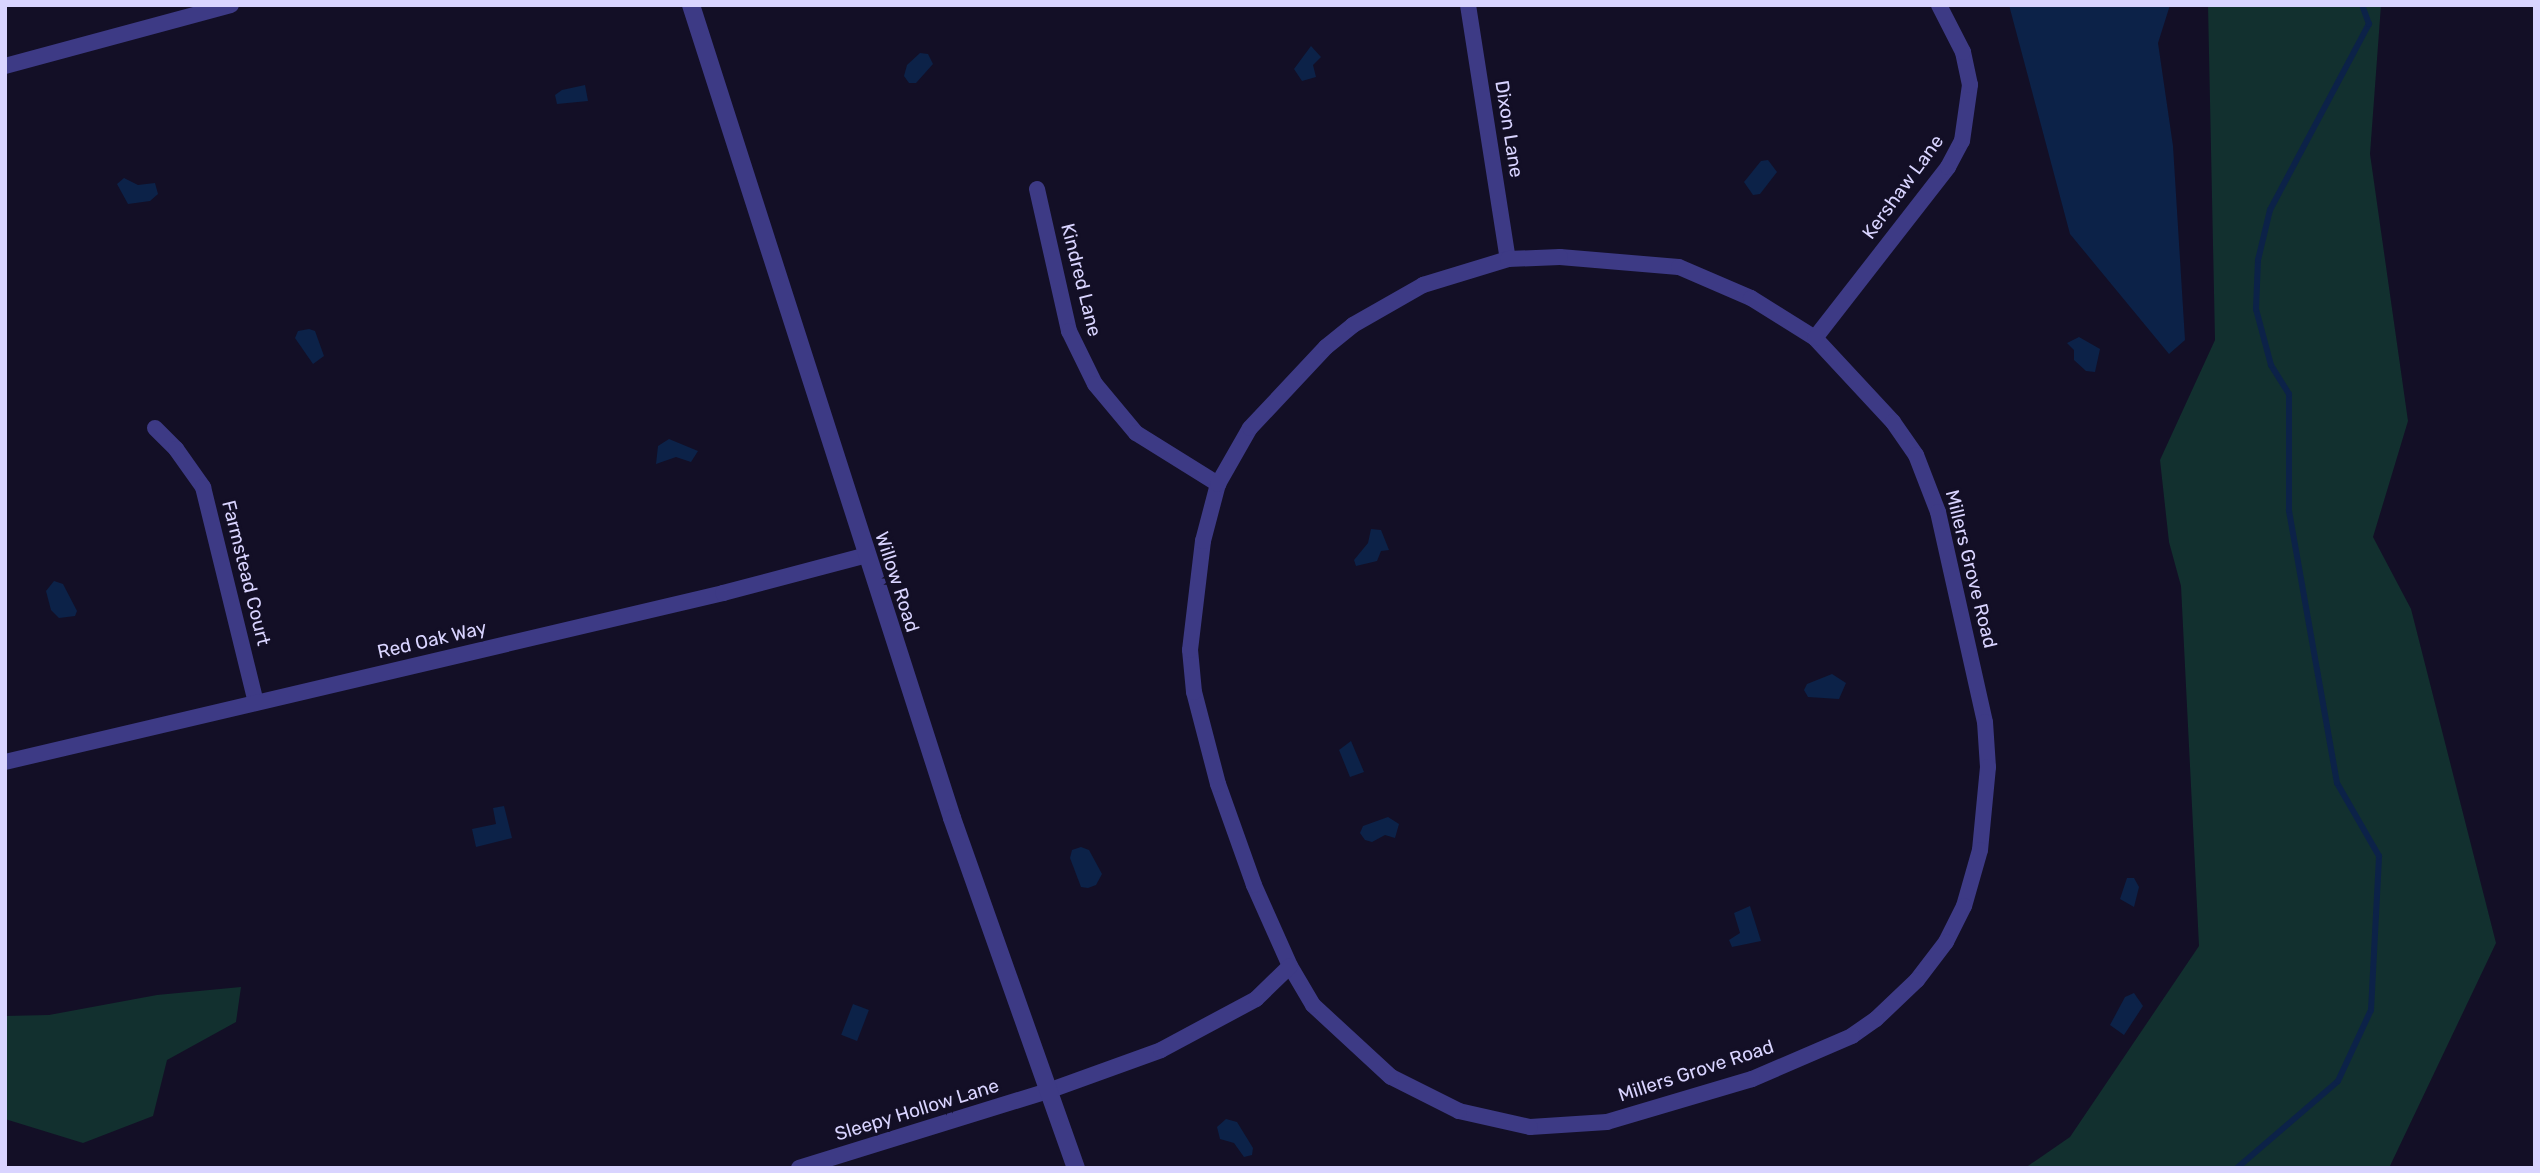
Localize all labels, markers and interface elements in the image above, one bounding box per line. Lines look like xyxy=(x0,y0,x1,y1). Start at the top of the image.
street label: Dixon Lane xyxy=(1490,79,1528,179)
street label: Kershaw Lane xyxy=(1857,130,1949,244)
street label: Kindred Lane xyxy=(1056,221,1106,339)
street label: Millers Grove Road xyxy=(1940,488,2002,650)
street label: Farmstead Court xyxy=(217,498,275,648)
street label: Willow Road xyxy=(870,529,924,635)
street label: Red Oak Way xyxy=(375,616,489,664)
street label: Millers Grove Road xyxy=(1615,1035,1777,1107)
street label: Sleepy Hollow Lane xyxy=(832,1074,1002,1146)

